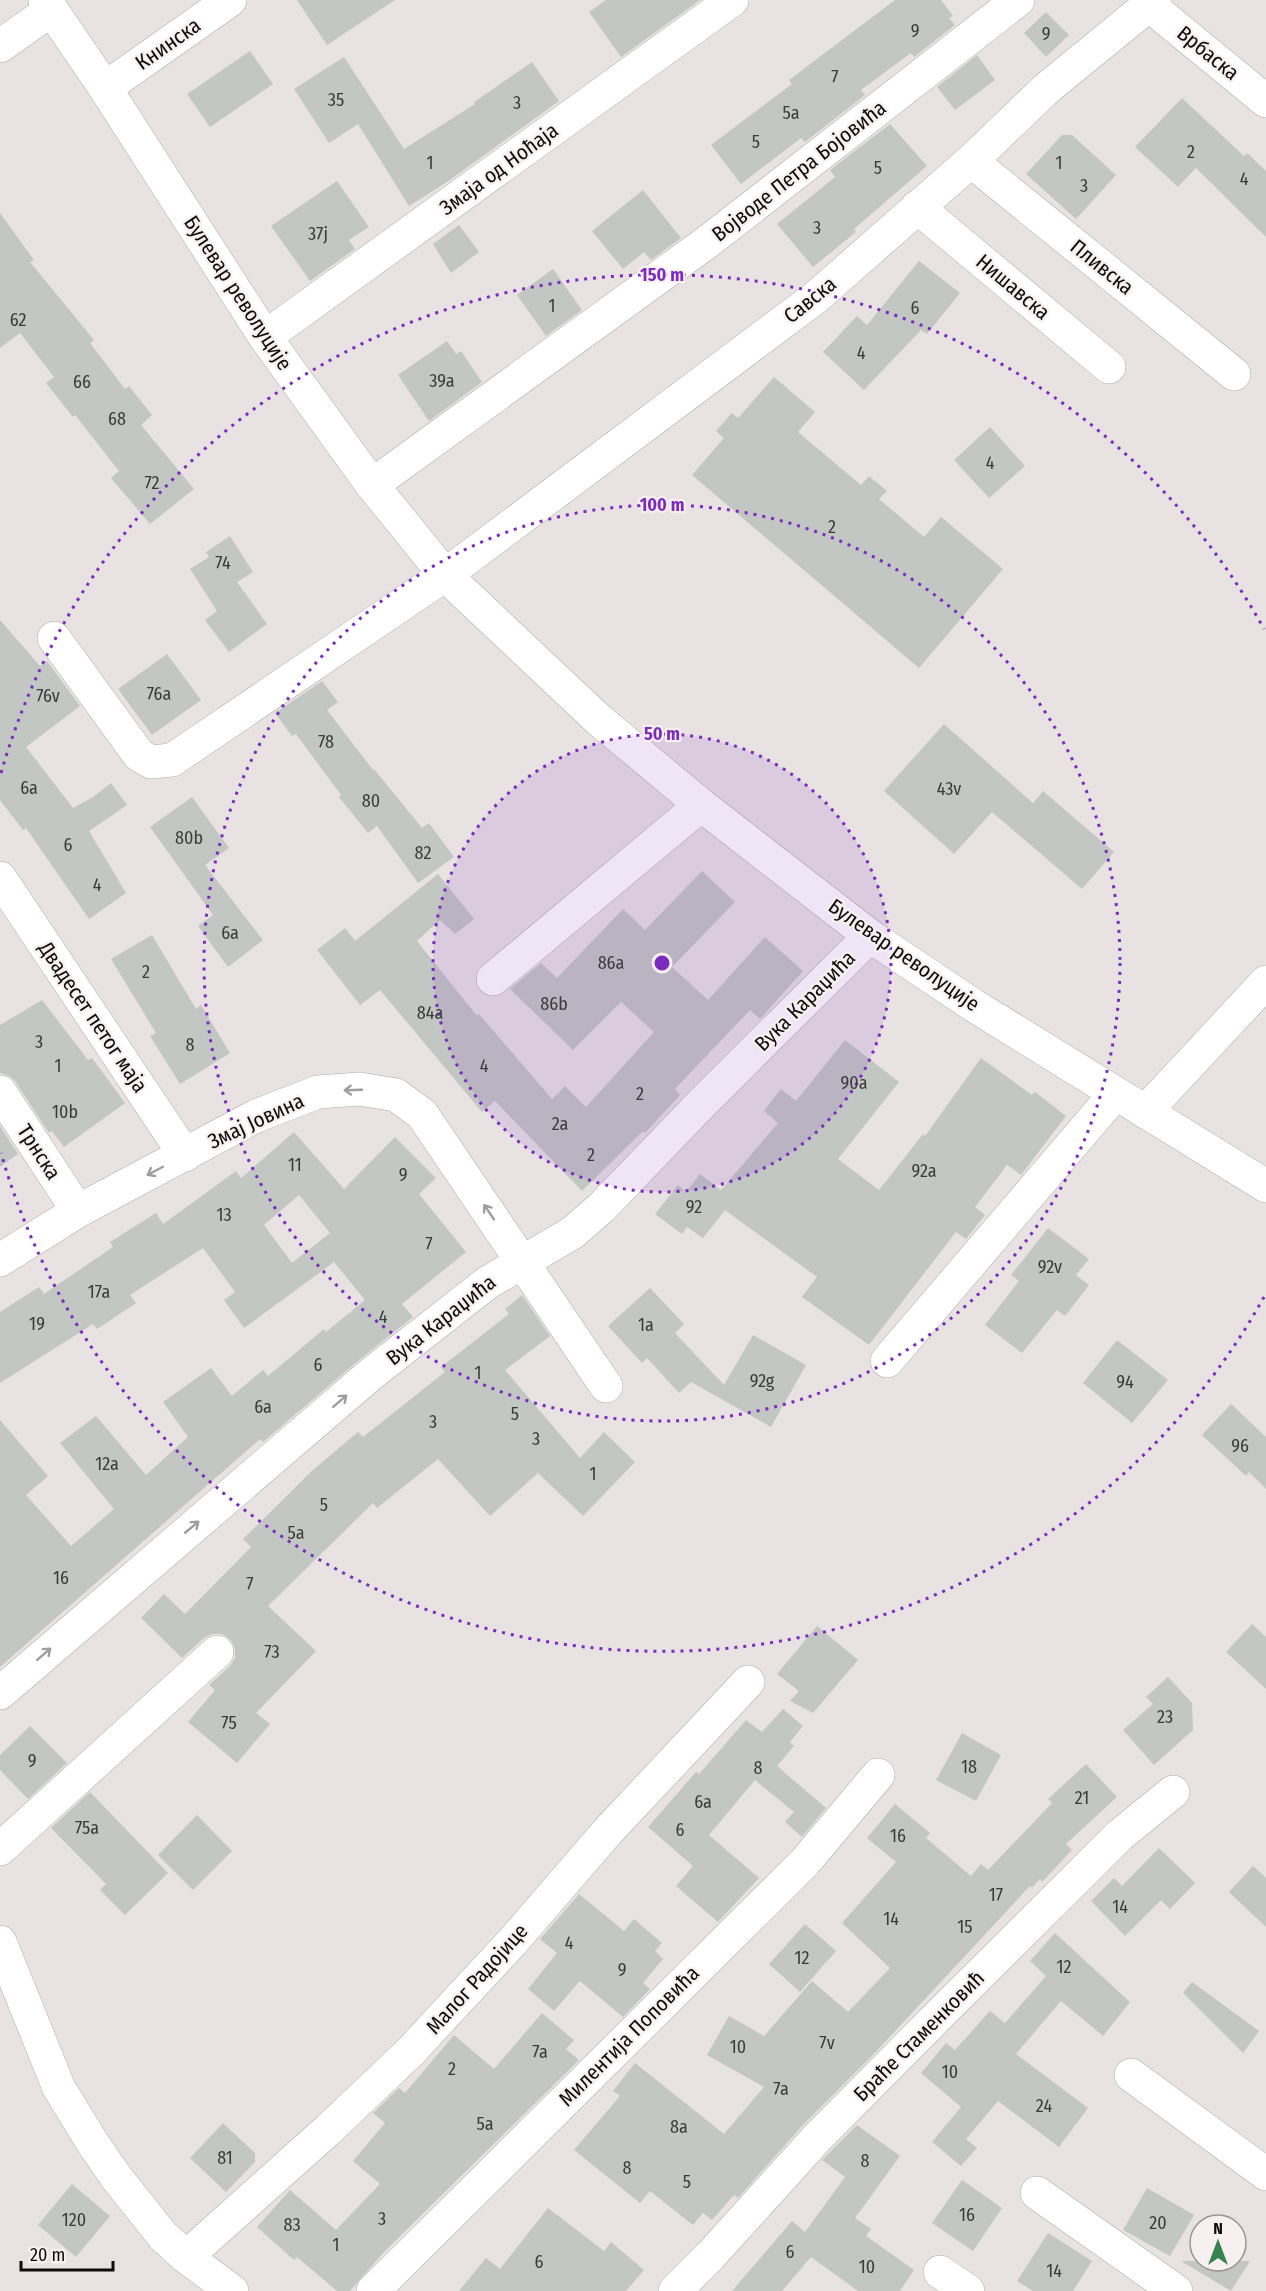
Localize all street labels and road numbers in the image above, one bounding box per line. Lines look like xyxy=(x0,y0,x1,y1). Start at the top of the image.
street label: Книнска xyxy=(130,12,206,76)
street label: Врбаска xyxy=(1172,20,1244,86)
street label: Војводе Петра Бојовића xyxy=(707,95,891,247)
street label: Змаја од Ноћаја xyxy=(435,117,563,221)
street label: Булевар револуције xyxy=(178,211,298,375)
street label: Пливска xyxy=(1065,234,1139,300)
street label: Нишавска xyxy=(971,249,1055,325)
street label: Савска xyxy=(778,271,842,329)
street label: Булевар револуције xyxy=(823,893,985,1017)
street label: Двадесет петог маја xyxy=(32,936,153,1098)
street label: Вука Караџића xyxy=(749,945,861,1057)
street label: Змај Јовина xyxy=(204,1087,308,1155)
street label: Трнска xyxy=(12,1119,66,1185)
street label: Вука Караџића xyxy=(381,1269,501,1371)
street label: Малог Радојице xyxy=(421,1918,533,2040)
street label: Милентија Поповића xyxy=(553,1960,705,2112)
street label: Браће Стаменковић xyxy=(848,1965,990,2107)

